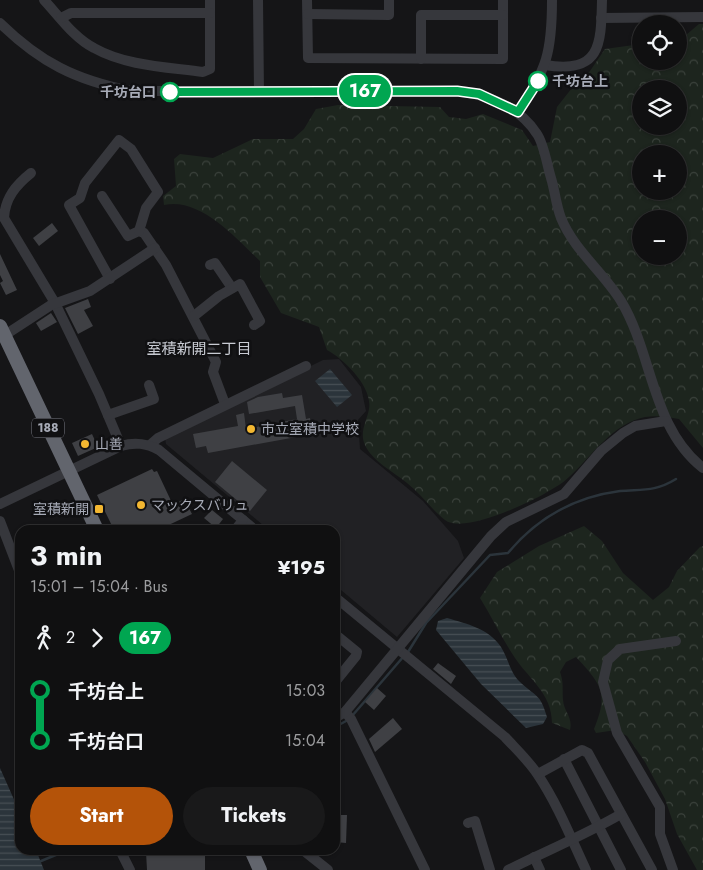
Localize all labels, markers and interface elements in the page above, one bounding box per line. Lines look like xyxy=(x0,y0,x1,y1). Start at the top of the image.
map controls xyxy=(632,15,687,265)
button: locate xyxy=(632,15,687,70)
marker: 千坊台上 xyxy=(528,71,548,91)
place label: 千坊台上 xyxy=(552,71,608,91)
line badge: 167 xyxy=(336,75,394,107)
text: 167 xyxy=(349,78,381,104)
button: layers xyxy=(632,80,687,135)
place label: 千坊台口 xyxy=(100,82,156,102)
marker: 千坊台口 xyxy=(160,82,180,102)
button: + xyxy=(632,145,687,200)
button: − xyxy=(632,210,687,265)
district label: 室積新開二丁目 xyxy=(146,338,252,360)
road number: 188 xyxy=(32,418,64,438)
place label: 市立室積中学校 xyxy=(261,419,359,439)
marker: 市立室積中学校 xyxy=(245,423,257,435)
place label: 山善 xyxy=(95,434,123,454)
marker: 山善 xyxy=(79,438,91,450)
place label: マックスバリュ xyxy=(151,495,249,515)
place label: 室積新開 xyxy=(33,499,89,519)
marker: マックスバリュ xyxy=(135,499,147,511)
marker: 室積新開 xyxy=(93,503,105,515)
text: 3 min xyxy=(30,535,103,576)
text: ¥195 xyxy=(278,554,325,581)
text: 15:01 – 15:04 · Bus xyxy=(30,575,167,598)
icon: walk xyxy=(30,624,58,652)
icon: forward xyxy=(83,624,111,652)
text: 167 xyxy=(129,625,161,651)
text: 2 xyxy=(66,626,75,649)
text: 千坊台上 xyxy=(68,678,144,705)
text: 15:03 xyxy=(286,679,325,702)
text: 千坊台口 xyxy=(68,728,144,755)
text: 15:04 xyxy=(285,729,325,752)
button: Start xyxy=(30,787,173,845)
button: Tickets xyxy=(183,787,325,845)

